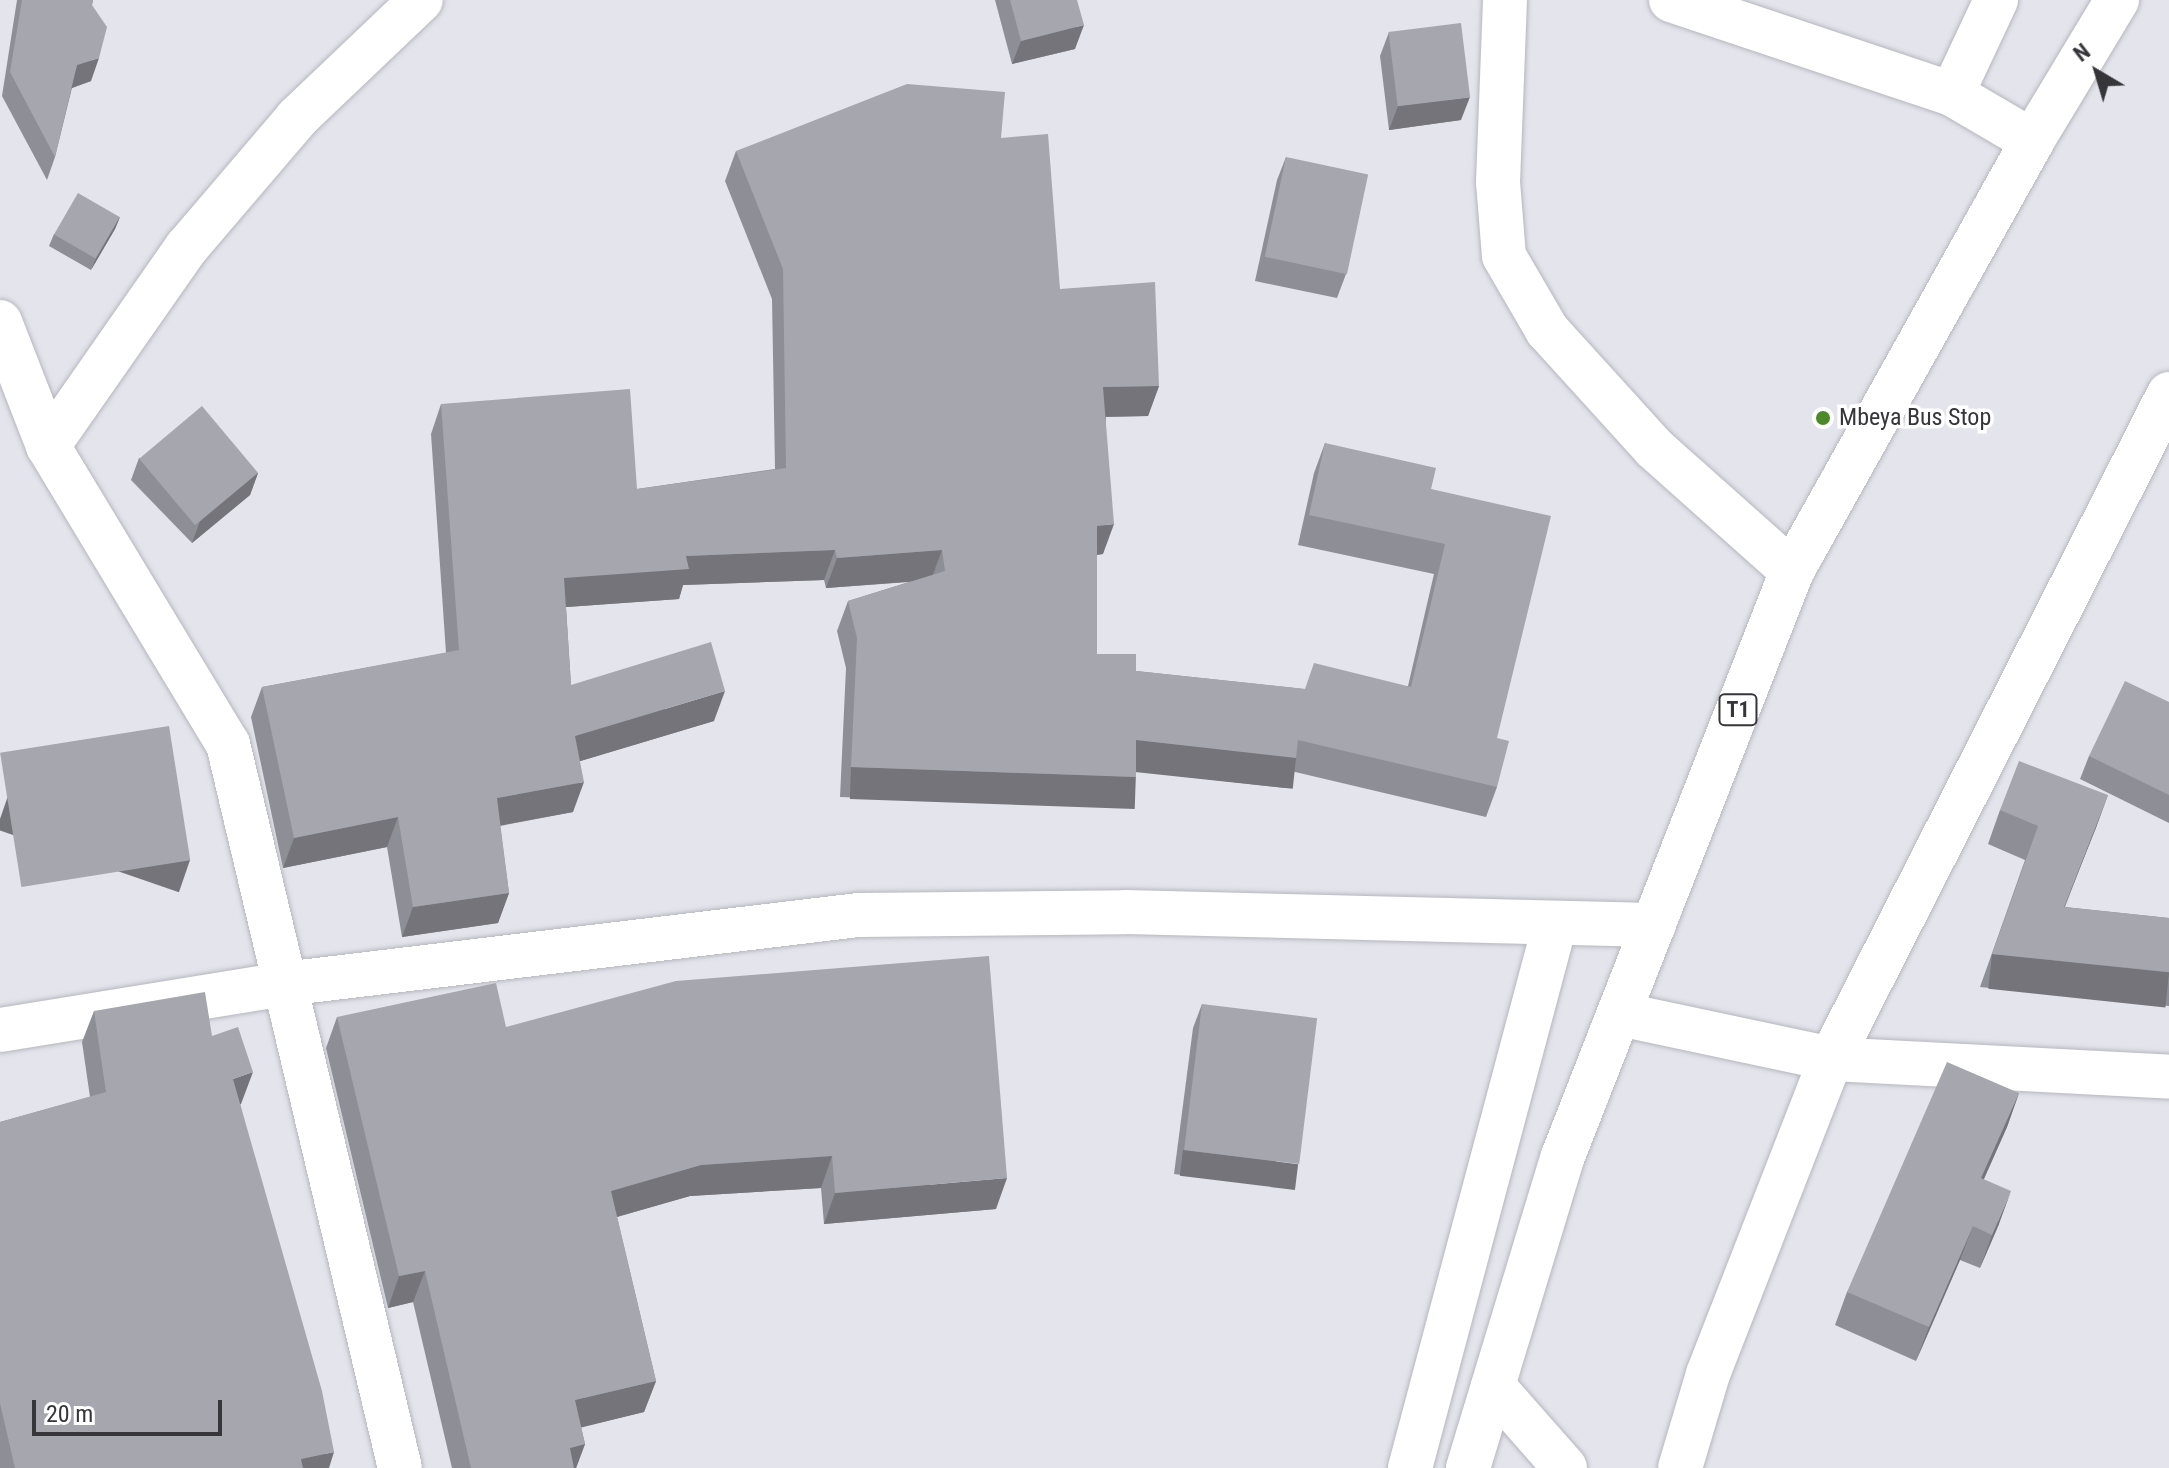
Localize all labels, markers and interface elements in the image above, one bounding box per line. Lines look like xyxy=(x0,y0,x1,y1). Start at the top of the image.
north arrow xyxy=(2057,32,2137,112)
text: N xyxy=(2069,39,2095,67)
place label: Mbeya Bus Stop xyxy=(1839,404,1991,432)
marker: Mbeya Bus Stop xyxy=(1814,409,1832,427)
road number: T1 xyxy=(1718,692,1758,728)
scale bar xyxy=(36,1384,226,1434)
text: 20 m xyxy=(46,1400,93,1428)

